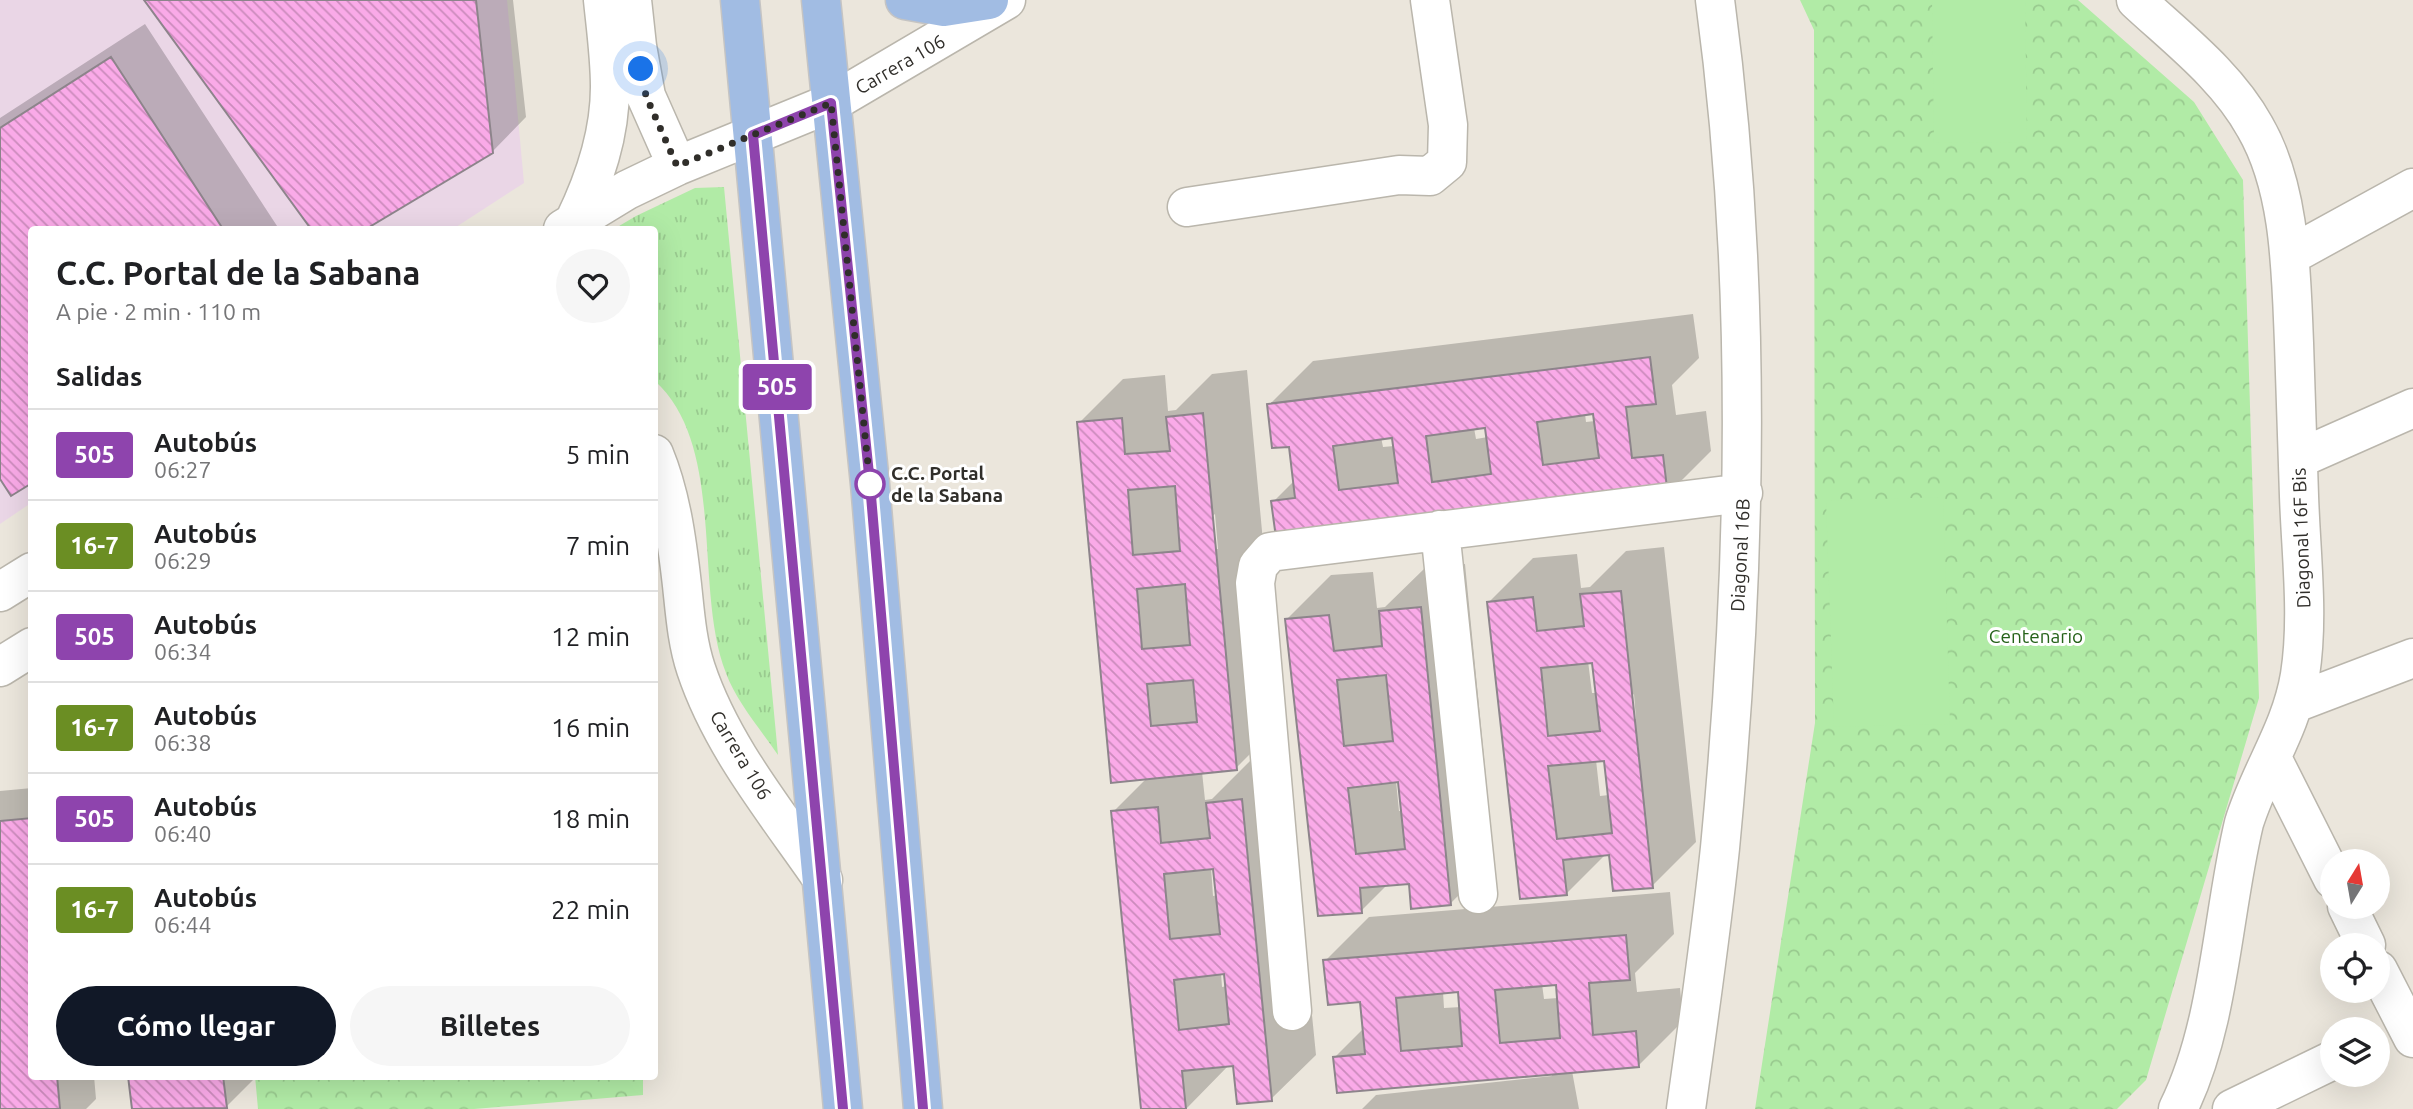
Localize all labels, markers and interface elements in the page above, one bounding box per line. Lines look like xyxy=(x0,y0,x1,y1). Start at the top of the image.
street label: Carrera 106 xyxy=(851,30,949,98)
your location xyxy=(623,51,658,86)
button: heart xyxy=(556,249,630,323)
text: C.C. Portal de la Sabana xyxy=(56,254,420,291)
text: A pie · 2 min · 110 m xyxy=(56,299,261,324)
text: Salidas xyxy=(56,362,142,391)
line badge: 505 xyxy=(737,364,817,410)
text: 505 xyxy=(757,373,797,400)
text: Autobús xyxy=(154,428,257,457)
text: 5 min xyxy=(566,440,630,469)
text: 505 xyxy=(74,441,115,468)
text: 06:27 xyxy=(154,457,212,482)
place label: C.C. Portal de la Sabana xyxy=(891,462,1003,506)
street label: Diagonal 16F Bis xyxy=(2288,467,2314,609)
marker: C.C. Portal de la Sabana xyxy=(855,469,885,499)
street label: Diagonal 16B xyxy=(1726,498,1754,612)
text: Autobús xyxy=(154,519,257,548)
text: 7 min xyxy=(566,531,630,560)
text: 16-7 xyxy=(70,532,119,559)
text: 06:29 xyxy=(154,548,212,573)
text: Autobús xyxy=(154,610,257,639)
text: 12 min xyxy=(551,622,630,651)
text: 505 xyxy=(74,623,115,650)
park label: Centenario xyxy=(1989,625,2083,647)
text: 06:34 xyxy=(154,639,212,664)
text: Autobús xyxy=(154,701,257,730)
street label: Carrera 106 xyxy=(706,707,776,803)
text: 16 min xyxy=(551,713,630,742)
text: 16-7 xyxy=(70,714,119,741)
text: 06:38 xyxy=(154,730,212,755)
text: Autobús xyxy=(154,792,257,821)
text: 18 min xyxy=(551,804,630,833)
text: 505 xyxy=(74,805,115,832)
text: 06:40 xyxy=(154,821,212,846)
north arrow xyxy=(2320,849,2390,919)
map controls xyxy=(2320,849,2390,1087)
text: Autobús xyxy=(154,883,257,912)
text: 22 min xyxy=(551,895,630,924)
text: 16-7 xyxy=(70,896,119,923)
text: 06:44 xyxy=(154,912,212,937)
button: locate xyxy=(2320,933,2390,1003)
button: Cómo llegar xyxy=(56,986,336,1066)
button: Billetes xyxy=(350,986,630,1066)
button: layers xyxy=(2320,1017,2390,1087)

